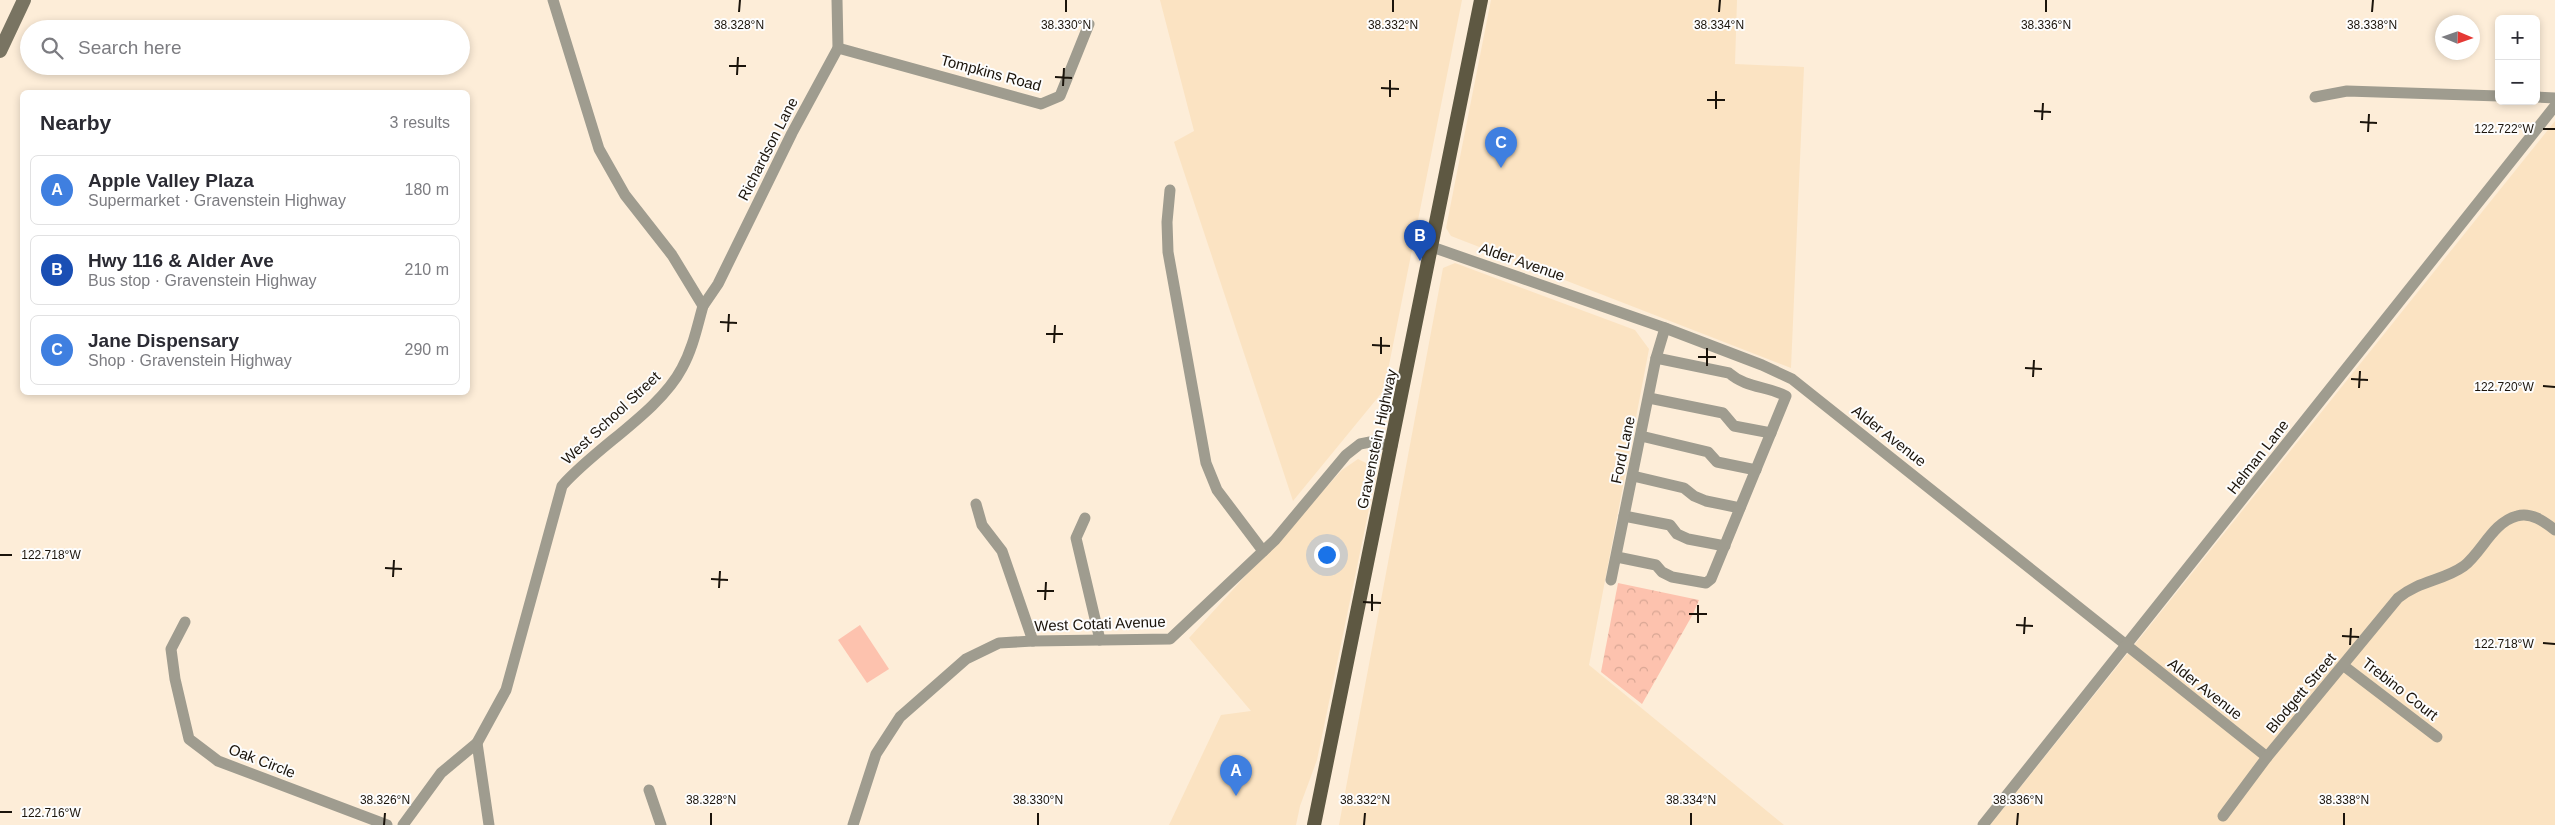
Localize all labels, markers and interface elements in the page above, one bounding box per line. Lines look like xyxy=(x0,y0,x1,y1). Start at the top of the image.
north arrow xyxy=(2435,15,2480,60)
map controls xyxy=(2495,15,2540,105)
button: + xyxy=(2495,15,2540,60)
text: 38.328°N xyxy=(714,18,764,32)
text: 38.330°N xyxy=(1041,18,1091,32)
text: 38.332°N xyxy=(1368,18,1418,32)
text: 38.334°N xyxy=(1694,18,1744,32)
text: 38.336°N xyxy=(2021,18,2071,32)
text: 38.338°N xyxy=(2347,18,2397,32)
search box xyxy=(20,20,470,75)
icon: search xyxy=(38,34,66,62)
text: Search here xyxy=(78,37,182,58)
street label: Tompkins Road xyxy=(939,51,1043,94)
button: − xyxy=(2495,60,2540,105)
street label: Richardson Lane xyxy=(734,94,801,203)
text: Nearby xyxy=(40,111,111,134)
text: 3 results xyxy=(390,114,450,131)
text: 122.722°W xyxy=(2474,122,2534,136)
pin: C xyxy=(1485,127,1517,168)
text: Apple Valley Plaza xyxy=(88,170,254,191)
text: A xyxy=(51,181,63,198)
text: 180 m xyxy=(405,181,449,198)
text: Supermarket · Gravenstein Highway xyxy=(88,192,346,209)
pin: B xyxy=(1404,220,1436,261)
street label: Alder Avenue xyxy=(1477,239,1567,284)
text: Hwy 116 & Alder Ave xyxy=(88,250,274,271)
text: B xyxy=(51,261,63,278)
text: 210 m xyxy=(405,261,449,278)
text: Bus stop · Gravenstein Highway xyxy=(88,272,317,289)
text: Jane Dispensary xyxy=(88,330,239,351)
text: C xyxy=(51,341,63,358)
text: 290 m xyxy=(405,341,449,358)
text: Shop · Gravenstein Highway xyxy=(88,352,292,369)
street label: West School Street xyxy=(558,367,664,468)
street label: Gravenstein Highway xyxy=(1353,367,1400,510)
text: 122.720°W xyxy=(2474,380,2534,394)
street label: Alder Avenue xyxy=(1849,402,1930,470)
street label: Ford Lane xyxy=(1607,415,1638,485)
street label: Helman Lane xyxy=(2223,416,2292,497)
your location xyxy=(1314,542,1340,568)
text: 122.718°W xyxy=(21,548,81,562)
street label: West Cotati Avenue xyxy=(1034,613,1166,634)
text: 122.718°W xyxy=(2474,637,2534,651)
street label: Blodgett Street xyxy=(2262,649,2340,736)
street label: Trebino Court xyxy=(2359,654,2442,724)
street label: Alder Avenue xyxy=(2165,655,2246,723)
street label: Oak Circle xyxy=(226,740,298,781)
pin: A xyxy=(1220,755,1252,796)
text: 38.326°N xyxy=(360,793,410,807)
text: 38.328°N xyxy=(686,793,736,807)
text: 38.330°N xyxy=(1013,793,1063,807)
text: 38.332°N xyxy=(1340,793,1390,807)
text: 38.334°N xyxy=(1666,793,1716,807)
text: 38.336°N xyxy=(1993,793,2043,807)
text: 38.338°N xyxy=(2319,793,2369,807)
text: 122.716°W xyxy=(21,806,81,820)

